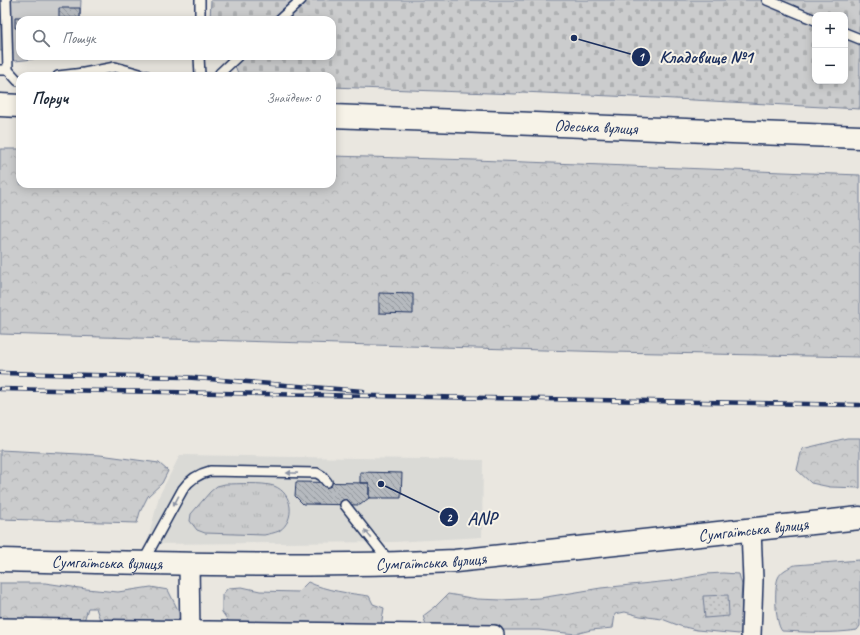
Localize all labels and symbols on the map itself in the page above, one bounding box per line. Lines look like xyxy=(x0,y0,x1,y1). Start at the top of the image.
callout: Кладовище №1 xyxy=(631,42,761,72)
text: Кладовище №1 xyxy=(659,46,755,68)
text: 1 xyxy=(638,49,645,65)
street label: Одеська вулиця xyxy=(554,115,640,139)
one-way arrow xyxy=(285,470,298,476)
one-way arrow xyxy=(172,496,179,507)
callout: ANP xyxy=(439,502,504,532)
text: ANP xyxy=(468,507,499,529)
text: 2 xyxy=(446,510,453,526)
street label: Сумгаїтська вулиця xyxy=(697,513,810,546)
one-way arrow xyxy=(363,529,372,540)
street label: Сумгаїтська вулиця xyxy=(375,548,488,575)
street label: Сумгаїтська вулиця xyxy=(51,551,163,574)

